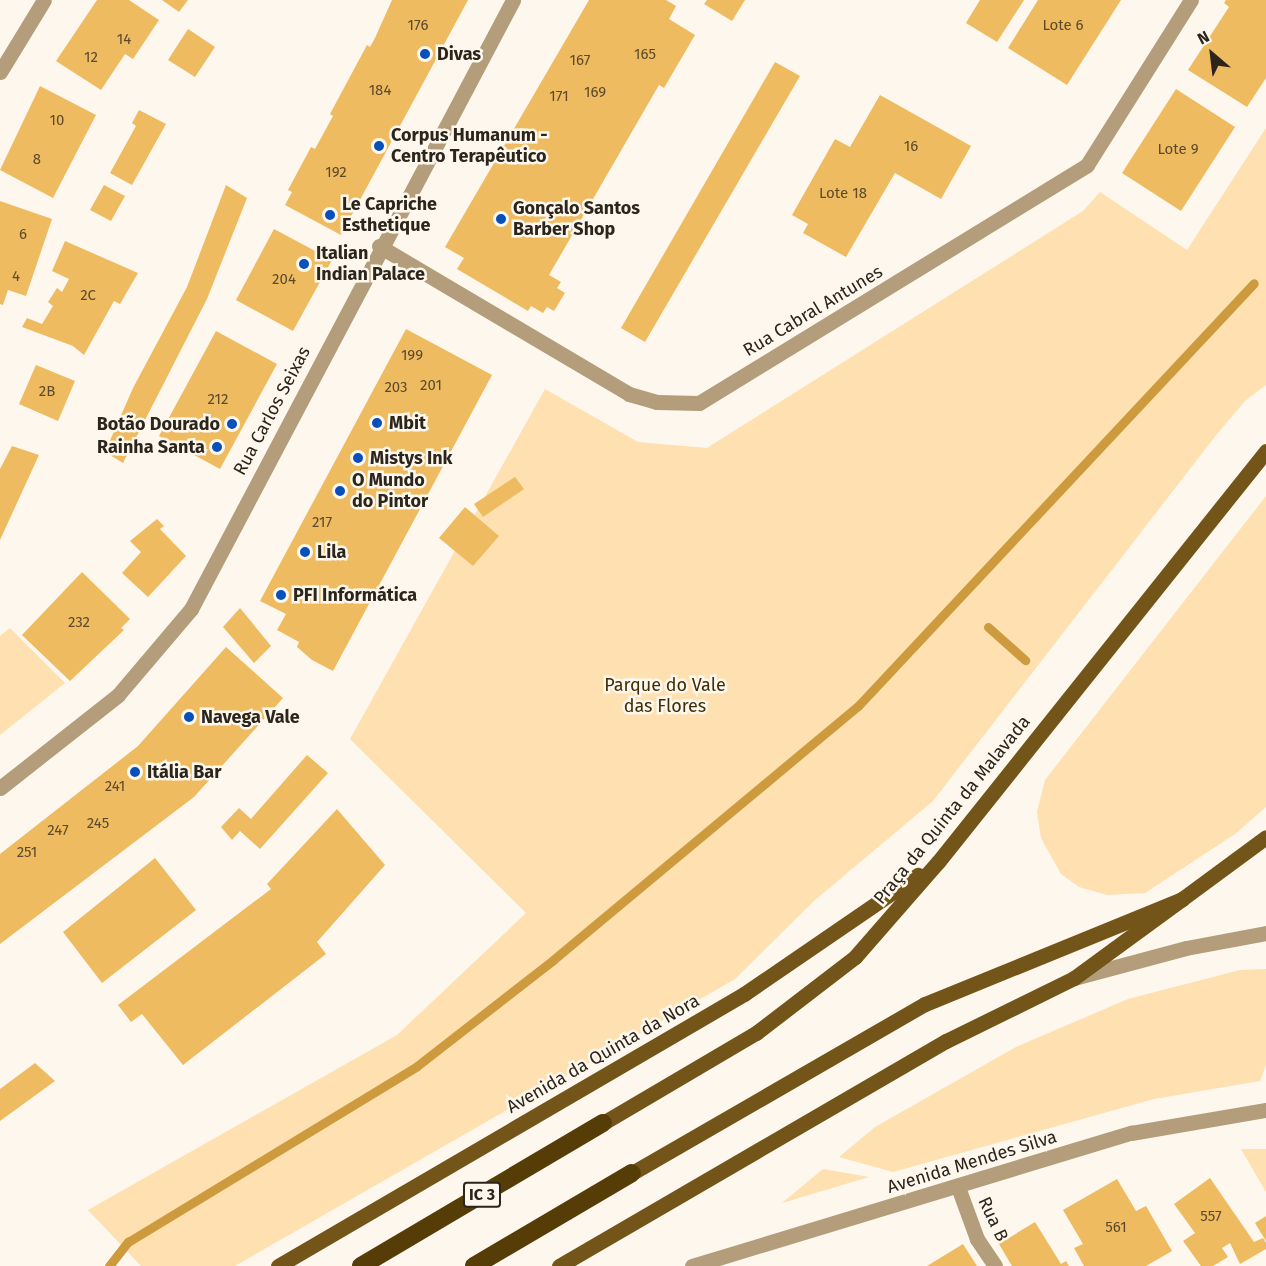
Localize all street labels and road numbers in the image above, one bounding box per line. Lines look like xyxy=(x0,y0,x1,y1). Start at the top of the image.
street label: Rua Cabral Antunes xyxy=(739,261,887,361)
street label: Rua Carlos Seixas xyxy=(229,343,315,479)
street label: Praça da Quinta da Malavada xyxy=(869,711,1035,909)
street label: Avenida da Quinta da Nora xyxy=(503,990,703,1118)
street label: Avenida Mendes Silva xyxy=(885,1126,1059,1198)
road number: IC 3 xyxy=(462,1182,502,1208)
street label: Rua B xyxy=(973,1193,1013,1245)

